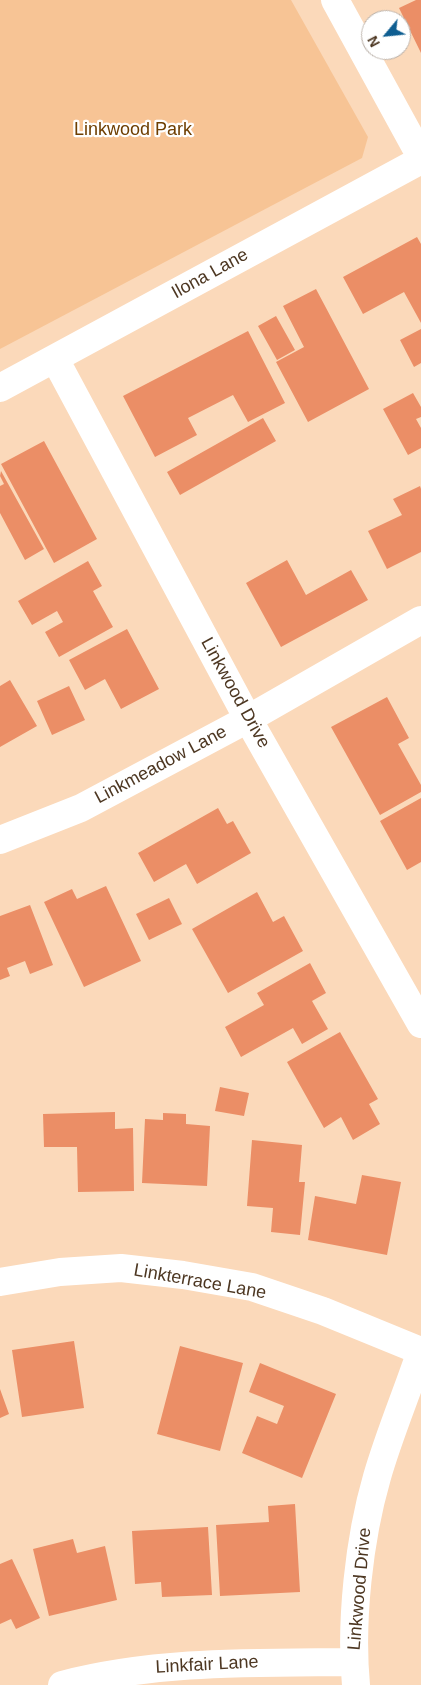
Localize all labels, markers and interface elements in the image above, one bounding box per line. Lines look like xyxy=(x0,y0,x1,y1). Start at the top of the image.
north arrow xyxy=(361,10,411,60)
text: N xyxy=(364,33,383,50)
park label: Linkwood Park xyxy=(74,119,192,141)
street label: Ilona Lane xyxy=(168,244,252,304)
street label: Linkwood Drive xyxy=(196,634,274,752)
street label: Linkmeadow Lane xyxy=(91,721,231,809)
street label: Linkterrace Lane xyxy=(132,1260,268,1304)
street label: Linkwood Drive xyxy=(344,1527,376,1651)
street label: Linkfair Lane xyxy=(155,1652,259,1678)

